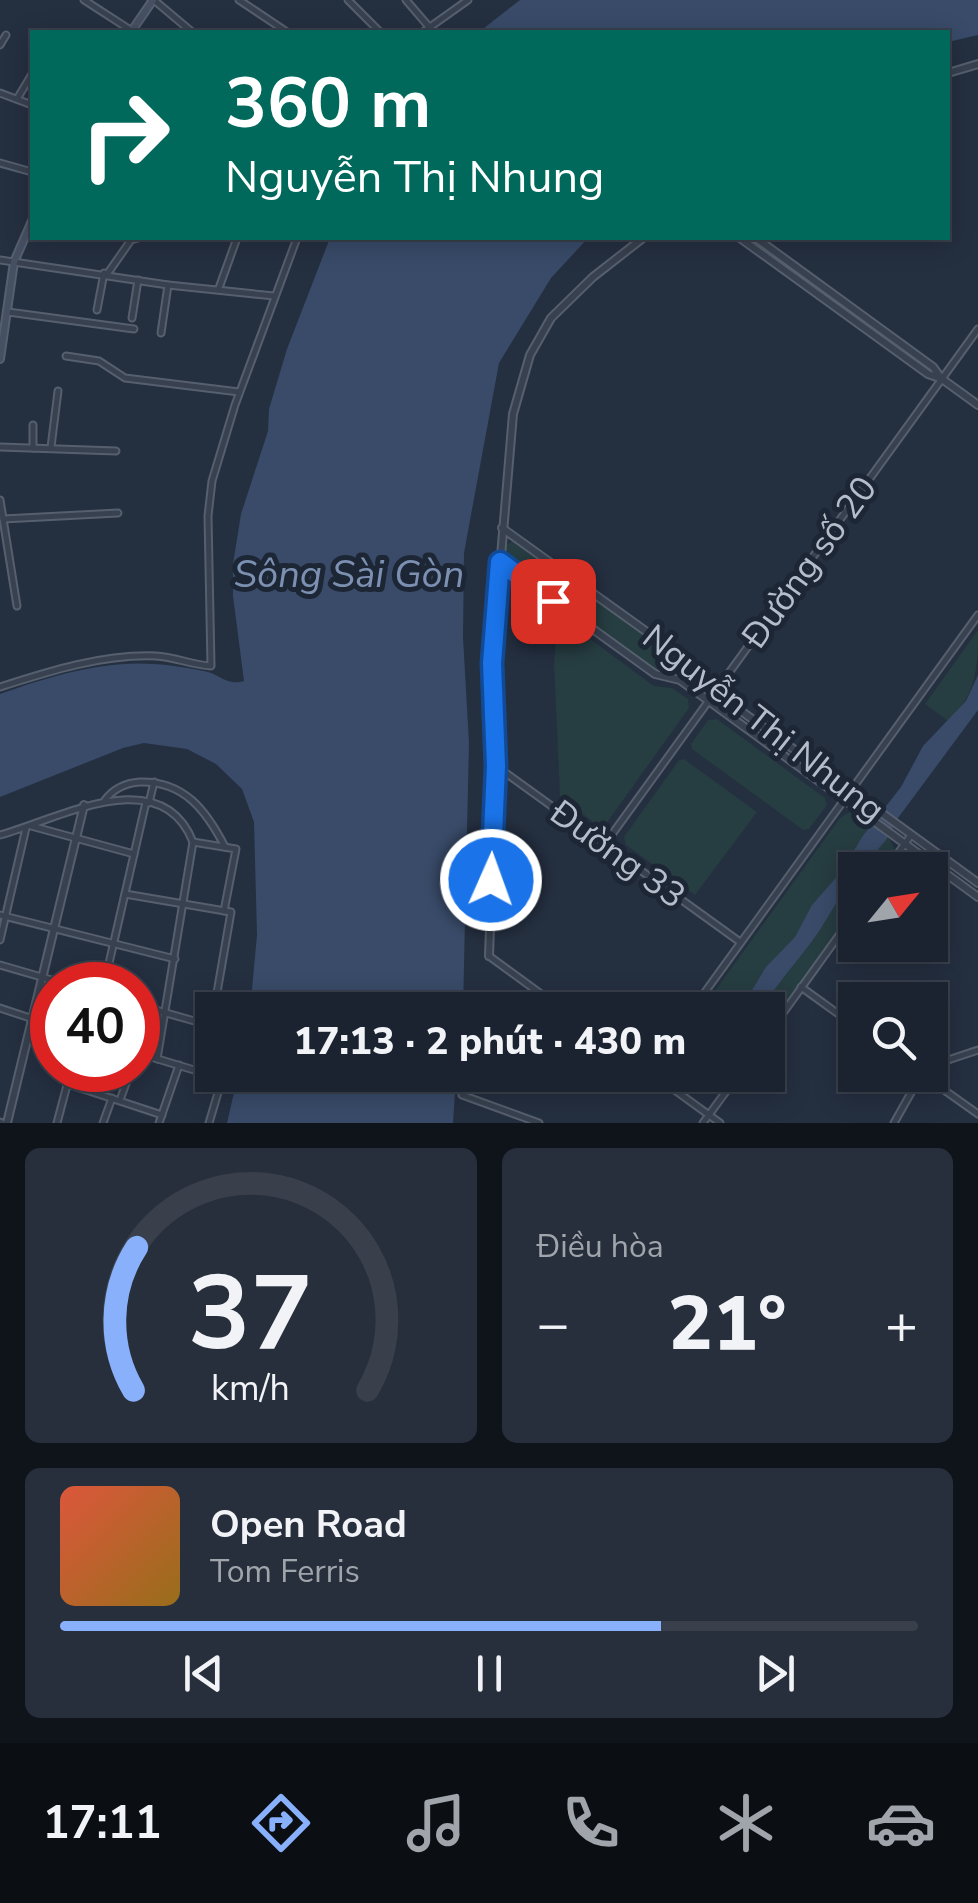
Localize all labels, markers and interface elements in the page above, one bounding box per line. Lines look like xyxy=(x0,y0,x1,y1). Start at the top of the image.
text: 360 m xyxy=(225,56,431,152)
icon: right xyxy=(60,70,190,200)
text: Nguyễn Thị Nhung xyxy=(225,147,604,208)
street label: Đường số 20 xyxy=(731,467,888,659)
water label: Sông Sài Gòn xyxy=(234,549,464,600)
pin xyxy=(511,559,596,644)
icon: arrive xyxy=(526,574,581,629)
street label: Nguyễn Thị Nhung xyxy=(633,614,894,833)
street label: Đường 33 xyxy=(540,789,695,919)
position arrow xyxy=(439,828,543,932)
north arrow xyxy=(838,852,948,962)
map controls xyxy=(838,852,948,1092)
speed limit sign: 40 xyxy=(30,962,160,1092)
button: search xyxy=(838,982,948,1092)
text: 17:13 · 2 phút · 430 m xyxy=(294,1016,686,1067)
text: Điều hòa xyxy=(537,1225,664,1268)
text: 37 xyxy=(188,1243,313,1385)
text: 21° xyxy=(668,1273,787,1375)
text: − xyxy=(537,1287,570,1362)
text: + xyxy=(885,1287,918,1362)
text: km/h xyxy=(211,1364,290,1413)
text: Open Road xyxy=(210,1499,407,1550)
text: Tom Ferris xyxy=(210,1550,360,1593)
icon: previous xyxy=(176,1646,231,1701)
icon: pause xyxy=(462,1646,517,1701)
icon: next xyxy=(748,1646,803,1701)
icon: directions xyxy=(246,1788,316,1858)
icon: music xyxy=(401,1788,471,1858)
icon: phone xyxy=(556,1788,626,1858)
icon: climate xyxy=(711,1788,781,1858)
icon: car xyxy=(866,1788,936,1858)
text: 17:11 xyxy=(42,1793,162,1854)

